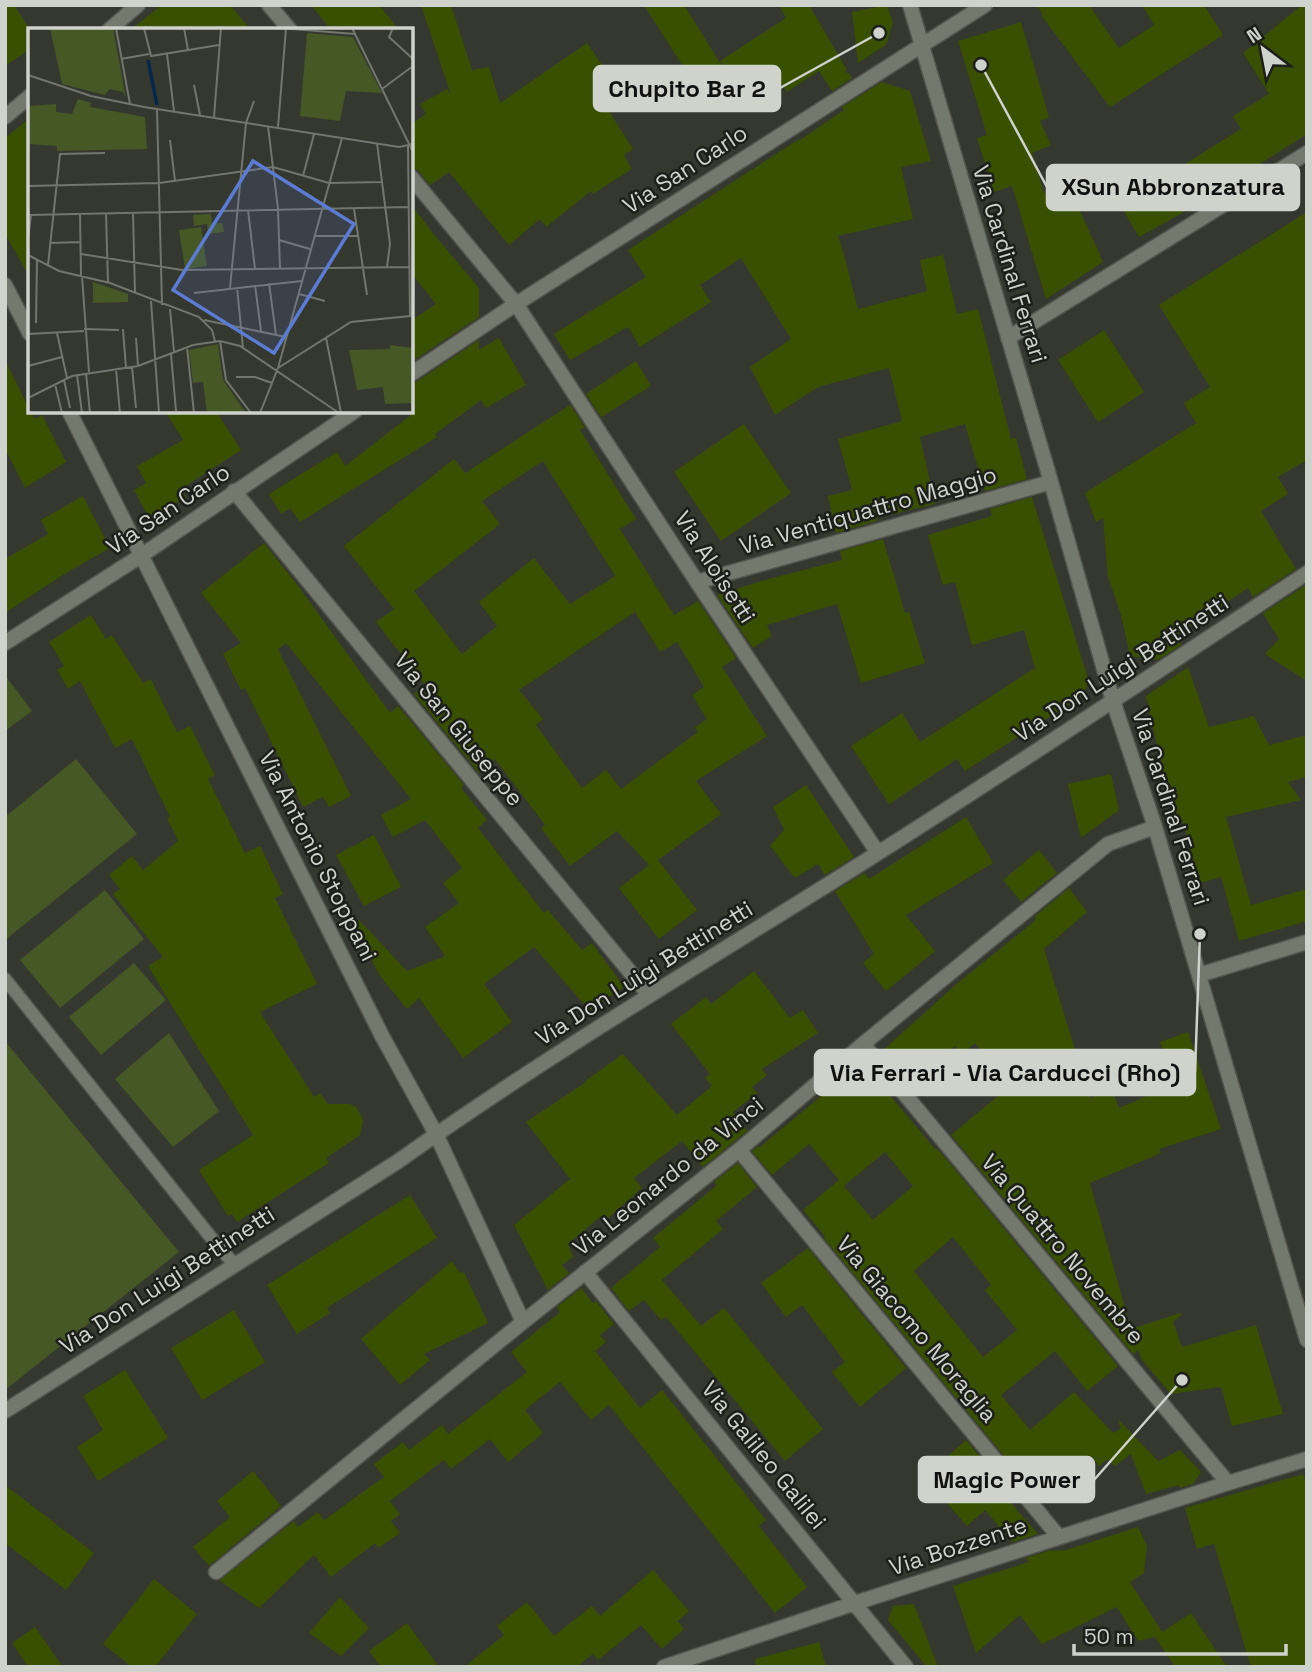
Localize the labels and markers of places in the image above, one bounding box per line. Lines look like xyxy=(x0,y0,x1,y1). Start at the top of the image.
callout: Chupito Bar 2 xyxy=(594,66,780,111)
callout: XSun Abbronzatura xyxy=(1047,165,1299,210)
callout: Via Ferrari - Via Carducci (Rho) xyxy=(815,1050,1195,1095)
callout: Magic Power xyxy=(919,1457,1094,1502)

